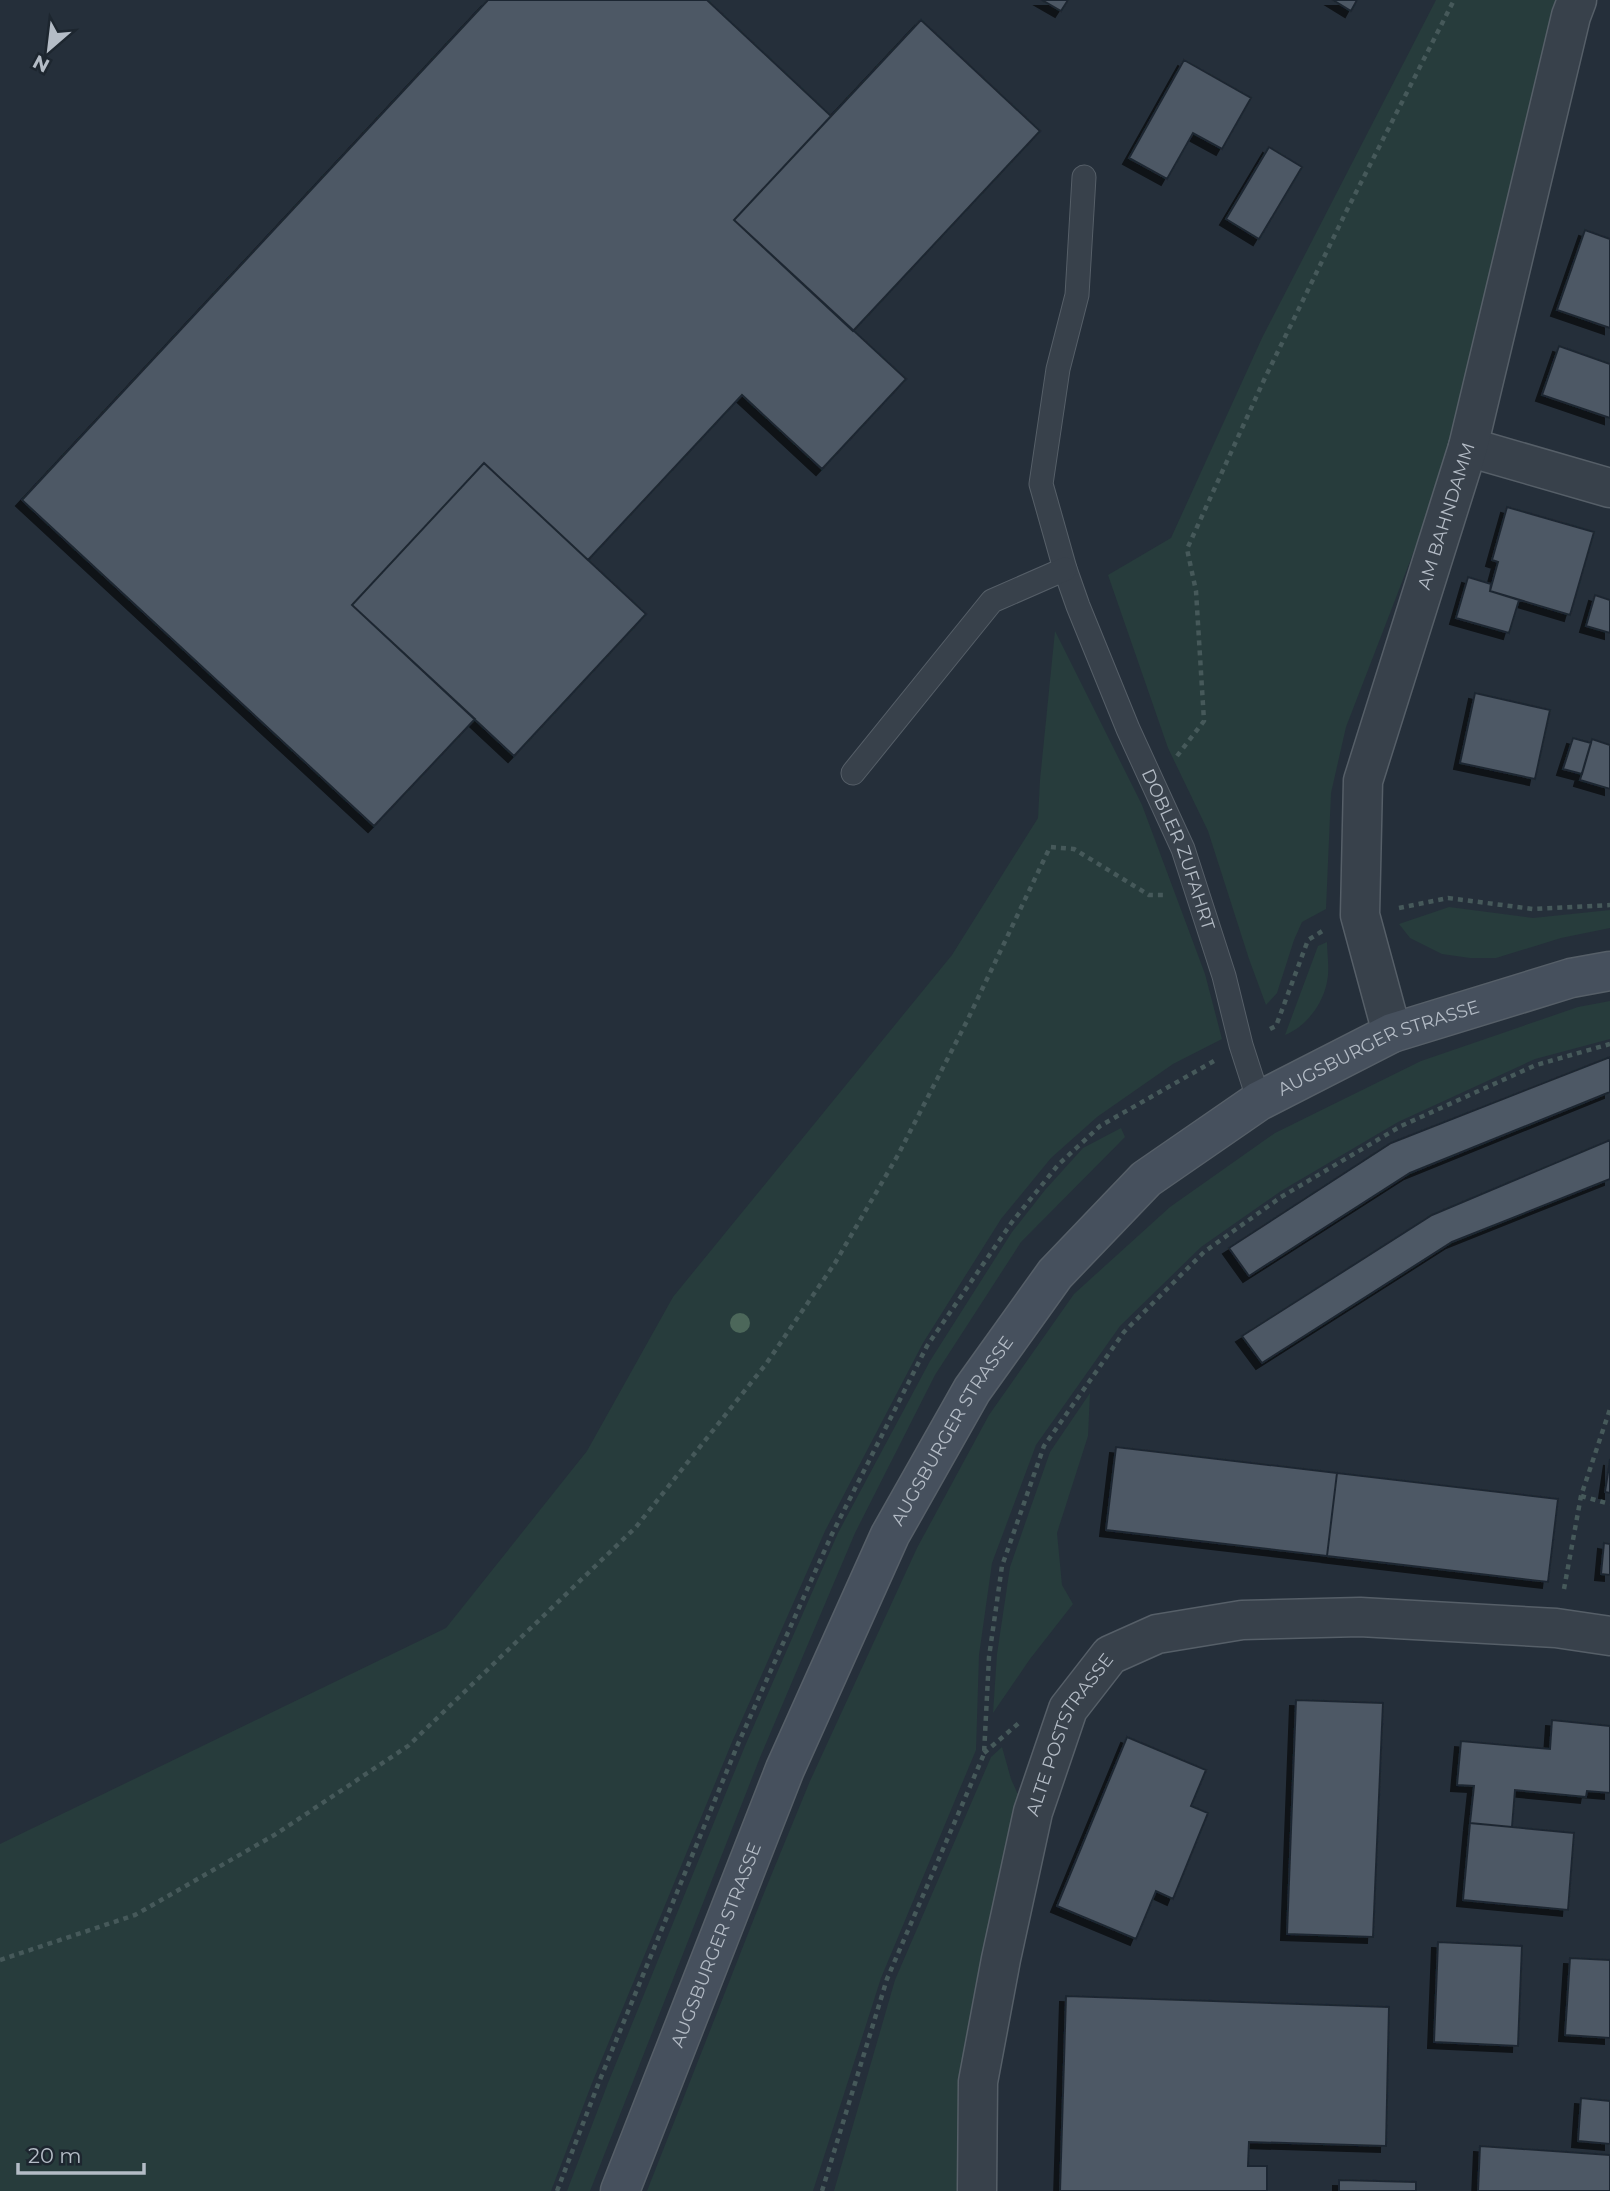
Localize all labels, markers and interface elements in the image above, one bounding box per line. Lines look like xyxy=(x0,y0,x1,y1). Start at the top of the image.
north arrow xyxy=(14,14,84,84)
text: N xyxy=(29,50,53,77)
street label: AM BAHNDAMM xyxy=(1413,440,1480,592)
street label: DOBLER ZUFAHRT xyxy=(1137,765,1220,933)
street label: AUGSBURGER STRASSE xyxy=(1274,996,1482,1101)
street label: AUGSBURGER STRASSE xyxy=(887,1332,1018,1530)
street label: ALTE POSTSTRASSE xyxy=(1021,1649,1118,1819)
street label: AUGSBURGER STRASSE xyxy=(666,1840,766,2051)
scale bar xyxy=(18,2132,144,2176)
text: 20 m xyxy=(28,2143,82,2168)

